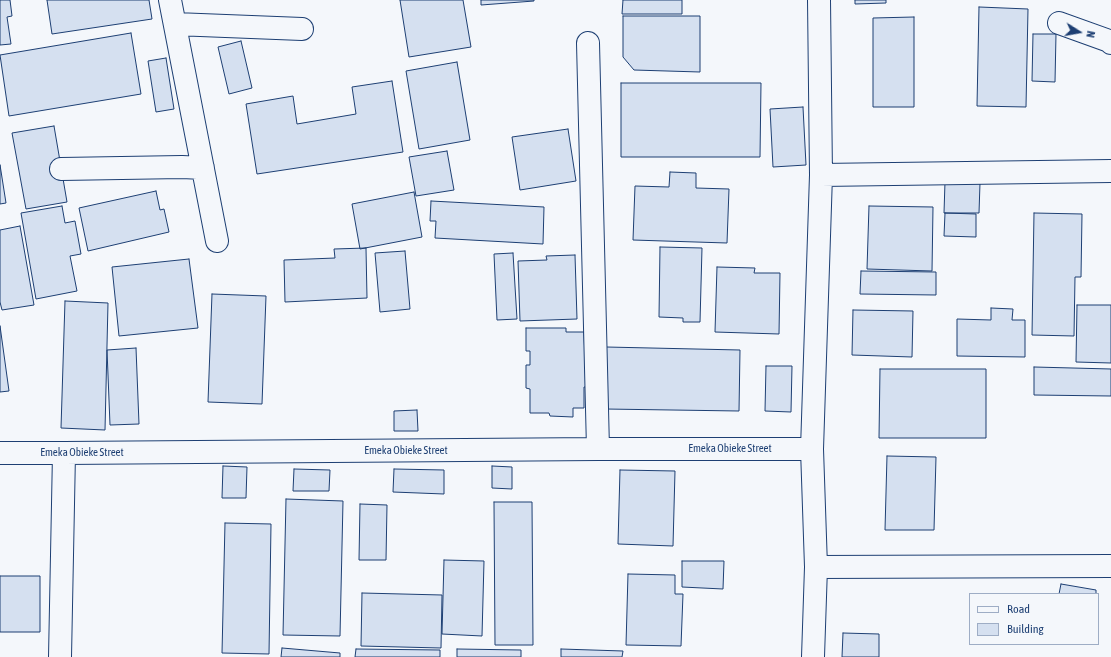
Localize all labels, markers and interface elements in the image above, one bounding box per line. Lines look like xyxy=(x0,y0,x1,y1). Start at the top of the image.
north arrow xyxy=(1059,12,1099,52)
text: N xyxy=(1084,30,1097,39)
street label: Emeka Obieke Street xyxy=(688,442,772,456)
street label: Emeka Obieke Street xyxy=(364,444,448,458)
street label: Emeka Obieke Street xyxy=(40,446,124,460)
legend xyxy=(969,593,1099,645)
text: Road xyxy=(1007,602,1030,616)
text: Building xyxy=(1007,622,1044,636)

